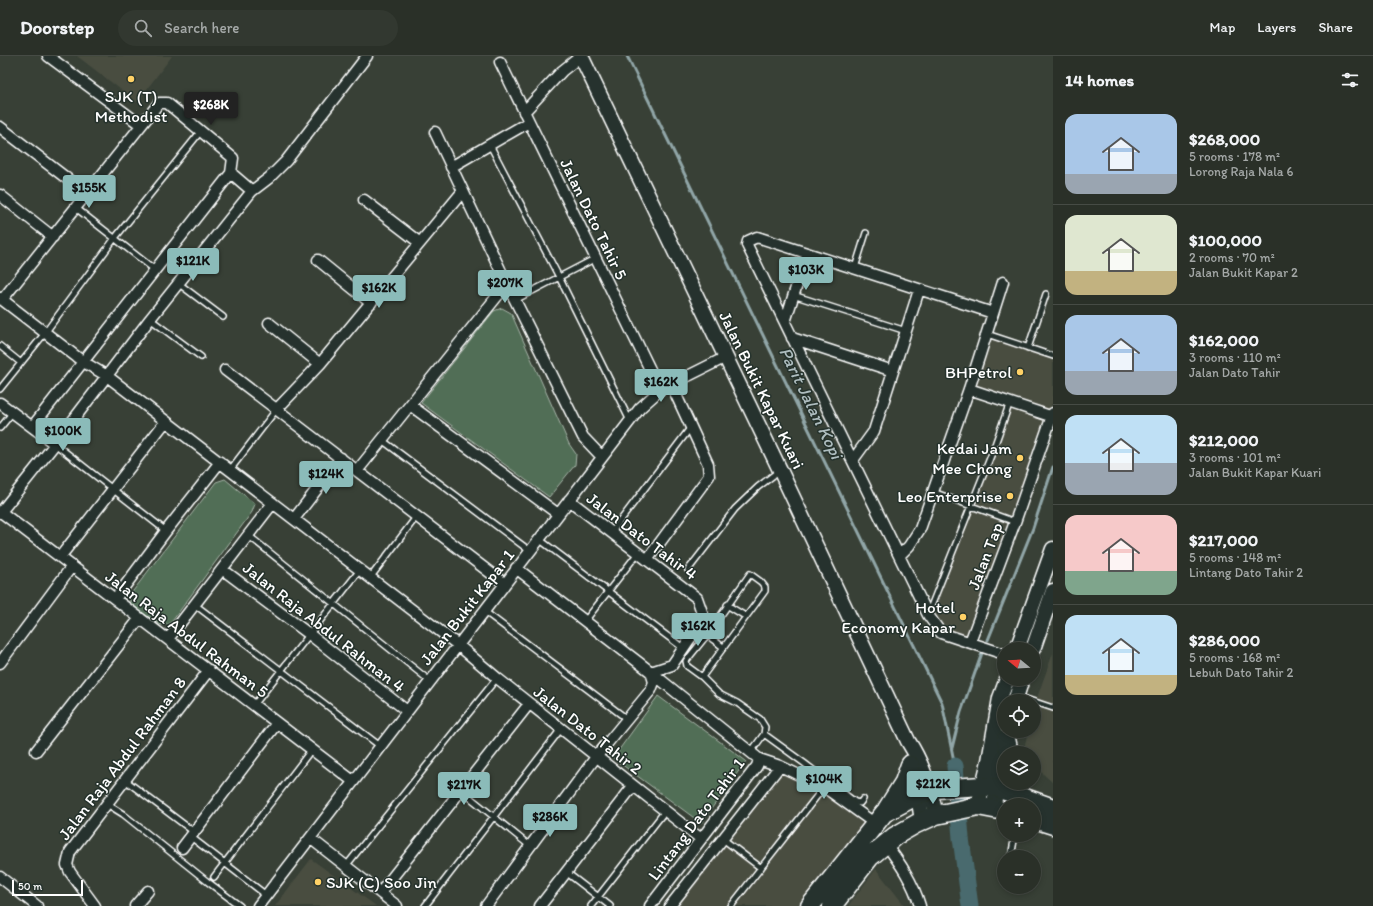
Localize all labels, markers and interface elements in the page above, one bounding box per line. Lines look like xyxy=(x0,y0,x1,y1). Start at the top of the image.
search box xyxy=(118,10,398,46)
text: Doorstep xyxy=(20,16,94,39)
icon: search xyxy=(132,17,154,39)
text: Search here xyxy=(164,19,240,37)
text: Map xyxy=(1210,19,1235,36)
text: Layers xyxy=(1257,19,1296,36)
text: Share xyxy=(1318,19,1353,36)
icon: filters xyxy=(1339,69,1361,91)
text: 14 homes xyxy=(1065,70,1134,90)
marker: SJK (T) Methodist xyxy=(126,74,136,84)
place label: SJK (T) Methodist xyxy=(95,86,168,126)
pin: $268K xyxy=(183,92,239,126)
text: $268K xyxy=(193,97,229,112)
text: $268,000 xyxy=(1189,129,1260,149)
icon: home xyxy=(1097,130,1145,178)
text: 5 rooms · 178 m² xyxy=(1189,149,1280,164)
street label: Jalan Dato Tahir 5 xyxy=(556,155,632,283)
text: Lorong Raja Nala 6 xyxy=(1189,164,1293,179)
pin: $155K xyxy=(61,175,117,209)
text: $155K xyxy=(72,180,106,195)
text: $100,000 xyxy=(1189,230,1262,250)
icon: home xyxy=(1097,231,1145,279)
pin: $121K xyxy=(165,248,221,282)
text: 2 rooms · 70 m² xyxy=(1189,250,1275,265)
text: $121K xyxy=(176,253,210,268)
pin: $103K xyxy=(778,257,834,291)
text: $103K xyxy=(788,262,824,277)
text: Jalan Bukit Kapar 2 xyxy=(1189,265,1298,280)
pin: $207K xyxy=(477,270,533,304)
pin: $162K xyxy=(351,275,407,309)
text: $207K xyxy=(487,275,523,290)
text: $162K xyxy=(362,280,396,295)
street label: Jalan Bukit Kapar Kuari xyxy=(715,308,809,472)
text: $162,000 xyxy=(1189,330,1259,350)
icon: home xyxy=(1097,331,1145,379)
water label: Parit Jalan Kopi xyxy=(774,343,849,465)
text: 3 rooms · 110 m² xyxy=(1189,350,1281,365)
place label: BHPetrol xyxy=(945,362,1012,382)
text: Jalan Dato Tahir xyxy=(1189,365,1280,380)
marker: BHPetrol xyxy=(1015,367,1025,377)
pin: $162K xyxy=(633,369,689,403)
text: $162K xyxy=(644,374,678,389)
pin: $100K xyxy=(35,418,91,452)
text: $100K xyxy=(45,423,81,438)
text: $212,000 xyxy=(1189,430,1259,450)
icon: home xyxy=(1097,431,1145,479)
place label: Kedai Jam Mee Chong xyxy=(932,438,1012,478)
text: 3 rooms · 101 m² xyxy=(1189,450,1281,465)
marker: Kedai Jam Mee Chong xyxy=(1015,453,1025,463)
pin: $124K xyxy=(298,461,354,495)
text: Jalan Bukit Kapar Kuari xyxy=(1189,465,1321,480)
text: $124K xyxy=(308,466,344,481)
place label: Leo Enterprise xyxy=(897,486,1002,506)
street label: Jalan Dato Tahir 4 xyxy=(583,488,701,584)
marker: Leo Enterprise xyxy=(1005,491,1015,501)
street label: Jalan Tap xyxy=(963,520,1007,592)
text: $217,000 xyxy=(1189,530,1258,550)
icon: home xyxy=(1097,531,1145,579)
street label: Jalan Bukit Kapar 1 xyxy=(416,545,518,669)
text: 5 rooms · 148 m² xyxy=(1189,550,1281,565)
street label: Jalan Raja Abdul Rahman 4 xyxy=(239,557,409,697)
text: Lintang Dato Tahir 2 xyxy=(1189,565,1303,580)
street label: Jalan Raja Abdul Rahman 5 xyxy=(102,566,273,702)
place label: Hotel Economy Kapar xyxy=(841,597,955,637)
marker: Hotel Economy Kapar xyxy=(958,612,968,622)
pin: $162K xyxy=(670,613,726,647)
text: $162K xyxy=(681,618,715,633)
text: $286,000 xyxy=(1189,630,1260,650)
icon: home xyxy=(1097,631,1145,679)
north arrow xyxy=(997,642,1041,686)
map controls xyxy=(997,642,1041,894)
text: 5 rooms · 168 m² xyxy=(1189,650,1280,665)
text: Lebuh Dato Tahir 2 xyxy=(1189,665,1293,680)
street label: Jalan Raja Abdul Rahman 8 xyxy=(54,672,190,844)
street label: Jalan Dato Tahir 2 xyxy=(530,682,646,779)
button: locate xyxy=(997,694,1041,738)
button: layers xyxy=(997,746,1041,790)
street label: Lintang Dato Tahir 1 xyxy=(643,754,749,884)
pin: $104K xyxy=(796,766,852,800)
text: $104K xyxy=(806,771,842,786)
pin: $212K xyxy=(905,771,961,805)
pin: $217K xyxy=(436,772,492,806)
text: $212K xyxy=(916,776,950,791)
text: $217K xyxy=(447,777,481,792)
button: + xyxy=(997,798,1041,842)
pin: $286K xyxy=(522,804,578,838)
text: $286K xyxy=(532,809,568,824)
button: − xyxy=(997,850,1041,894)
place label: SJK (C) Soo Jin xyxy=(326,872,437,892)
marker: SJK (C) Soo Jin xyxy=(313,877,323,887)
scale bar xyxy=(12,878,83,897)
text: 50 m xyxy=(18,880,42,893)

